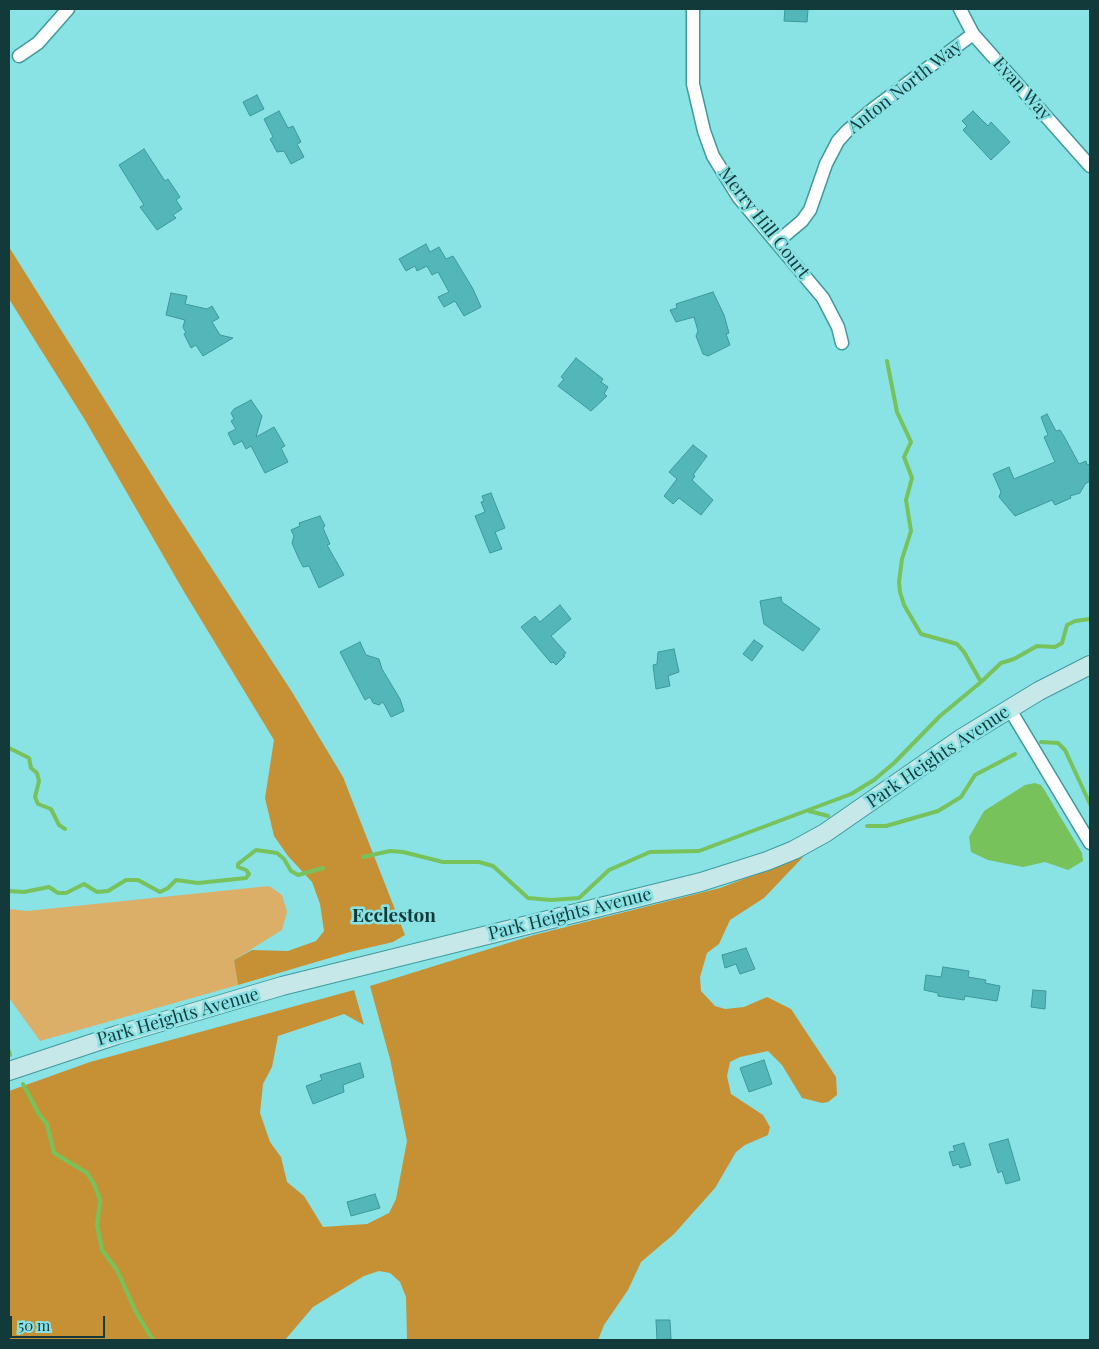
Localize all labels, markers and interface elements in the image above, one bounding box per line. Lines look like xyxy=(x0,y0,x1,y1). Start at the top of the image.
street label: Anton North Way xyxy=(844,36,966,138)
street label: Evan Way xyxy=(988,53,1056,125)
street label: Merry Hill Court xyxy=(714,163,814,283)
street label: Park Heights Avenue xyxy=(863,701,1013,813)
street label: Park Heights Avenue xyxy=(486,883,654,945)
district label: Eccleston xyxy=(352,905,436,927)
street label: Park Heights Avenue xyxy=(95,984,261,1050)
scale bar xyxy=(12,1306,108,1338)
text: 50 m xyxy=(18,1315,50,1335)

